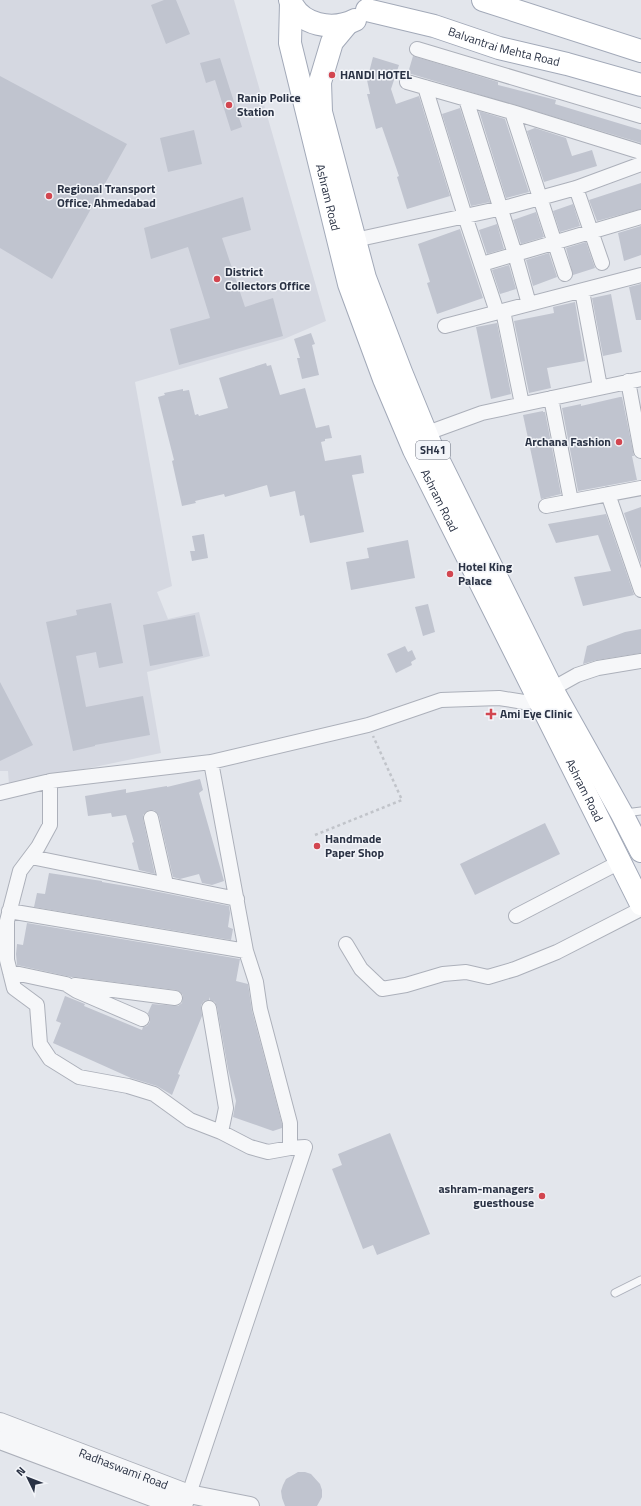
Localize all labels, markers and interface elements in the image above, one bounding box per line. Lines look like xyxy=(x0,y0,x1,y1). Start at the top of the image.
street label: Balvantrai Mehta Road xyxy=(446,21,562,71)
place label: HANDI HOTEL xyxy=(340,65,412,84)
marker: HANDI HOTEL xyxy=(327,70,337,80)
place label: Ranip Police Station xyxy=(237,88,301,121)
marker: Ranip Police Station xyxy=(224,100,234,110)
street label: Ashram Road xyxy=(311,162,346,233)
place label: Regional Transport Office, Ahmedabad xyxy=(57,179,156,212)
marker: Regional Transport Office, Ahmedabad xyxy=(44,191,54,201)
place label: District Collectors Office xyxy=(225,262,310,295)
marker: District Collectors Office xyxy=(212,274,222,284)
place label: Archana Fashion xyxy=(525,432,611,451)
marker: Archana Fashion xyxy=(614,437,624,447)
road number: SH41 xyxy=(416,441,450,459)
street label: Ashram Road xyxy=(416,466,463,535)
place label: Hotel King Palace xyxy=(458,557,513,590)
marker: Hotel King Palace xyxy=(445,569,455,579)
place label: Ami Eye Clinic xyxy=(500,704,572,723)
marker: Ami Eye Clinic xyxy=(485,708,497,720)
street label: Ashram Road xyxy=(561,755,608,825)
place label: Handmade Paper Shop xyxy=(325,829,384,862)
marker: Handmade Paper Shop xyxy=(312,841,322,851)
place label: ashram-managers guesthouse xyxy=(438,1179,534,1212)
marker: ashram-managers guesthouse xyxy=(537,1191,547,1201)
street label: Radhaswami Road xyxy=(76,1443,171,1494)
north arrow xyxy=(8,1458,48,1498)
text: N xyxy=(12,1463,29,1479)

